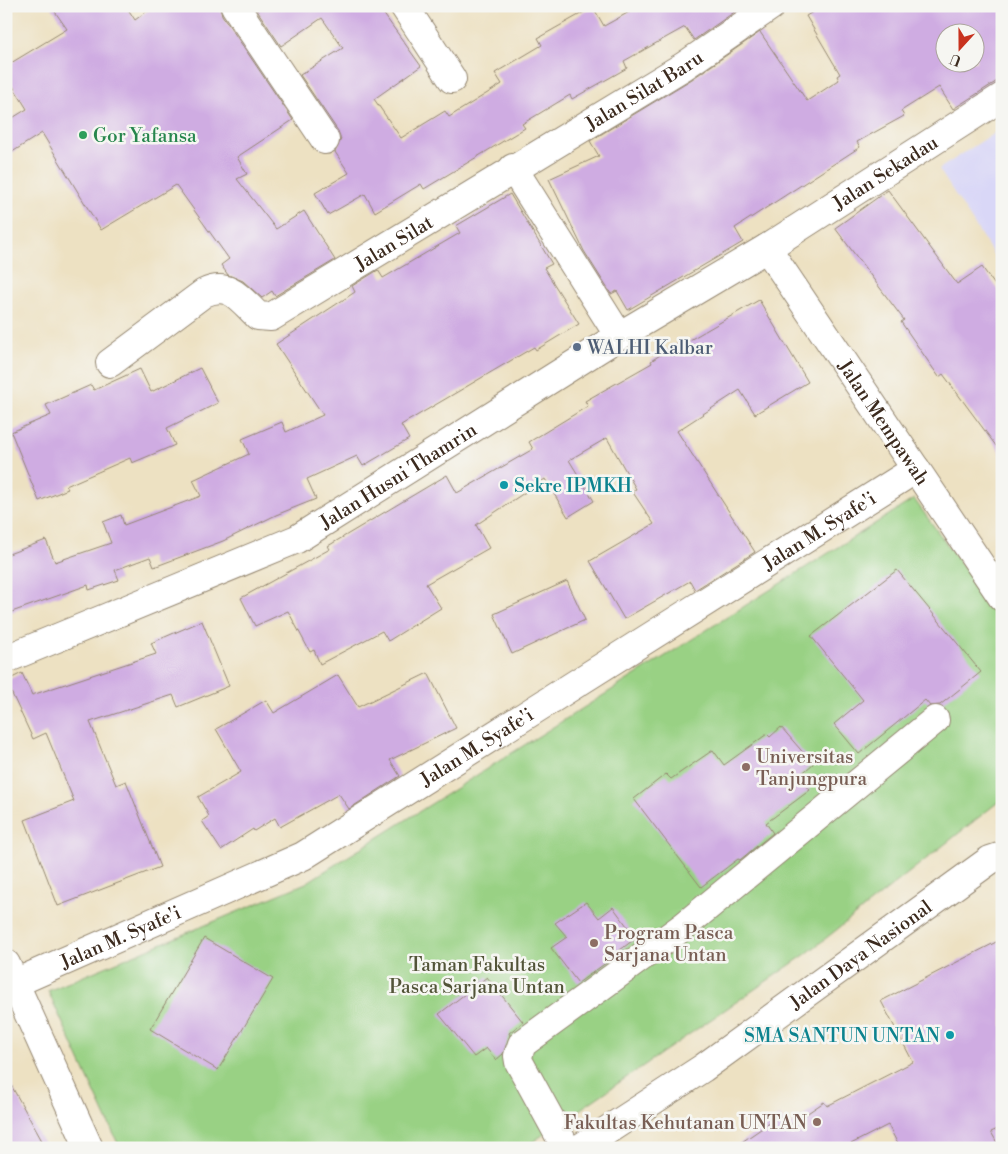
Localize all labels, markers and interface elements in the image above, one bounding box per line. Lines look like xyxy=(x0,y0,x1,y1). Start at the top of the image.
north arrow xyxy=(936,22,986,72)
street label: Jalan Silat Baru xyxy=(580,45,708,137)
text: U xyxy=(947,49,964,70)
place label: Gor Yafansa xyxy=(93,124,197,148)
marker: Gor Yafansa xyxy=(77,129,89,141)
street label: Jalan Sekadau xyxy=(828,130,943,216)
street label: Jalan Silat xyxy=(350,210,438,277)
place label: WALHI Kalbar xyxy=(586,336,713,360)
marker: WALHI Kalbar xyxy=(571,341,583,353)
street label: Jalan Mempawah xyxy=(832,355,934,490)
street label: Jalan Husni Thamrin xyxy=(315,418,481,535)
place label: Sekre IPMKH xyxy=(514,474,632,498)
marker: Sekre IPMKH xyxy=(498,479,510,491)
street label: Jalan M. Syafe'i xyxy=(758,486,881,576)
street label: Jalan M. Syafe'i xyxy=(415,703,538,792)
place label: Universitas Tanjungpura xyxy=(756,745,867,791)
marker: Universitas Tanjungpura xyxy=(740,761,752,773)
street label: Jalan Daya Nasional xyxy=(784,895,937,1015)
street label: Jalan M. Syafe'i xyxy=(56,900,185,975)
place label: Program Pasca Sarjana Untan xyxy=(604,921,734,967)
marker: Program Pasca Sarjana Untan xyxy=(588,937,600,949)
park label: Taman Fakultas Pasca Sarjana Untan xyxy=(389,953,565,999)
place label: SMA SANTUN UNTAN xyxy=(744,1024,940,1048)
marker: SMA SANTUN UNTAN xyxy=(944,1029,956,1041)
place label: Fakultas Kehutanan UNTAN xyxy=(564,1111,807,1135)
marker: Fakultas Kehutanan UNTAN xyxy=(811,1116,823,1128)

